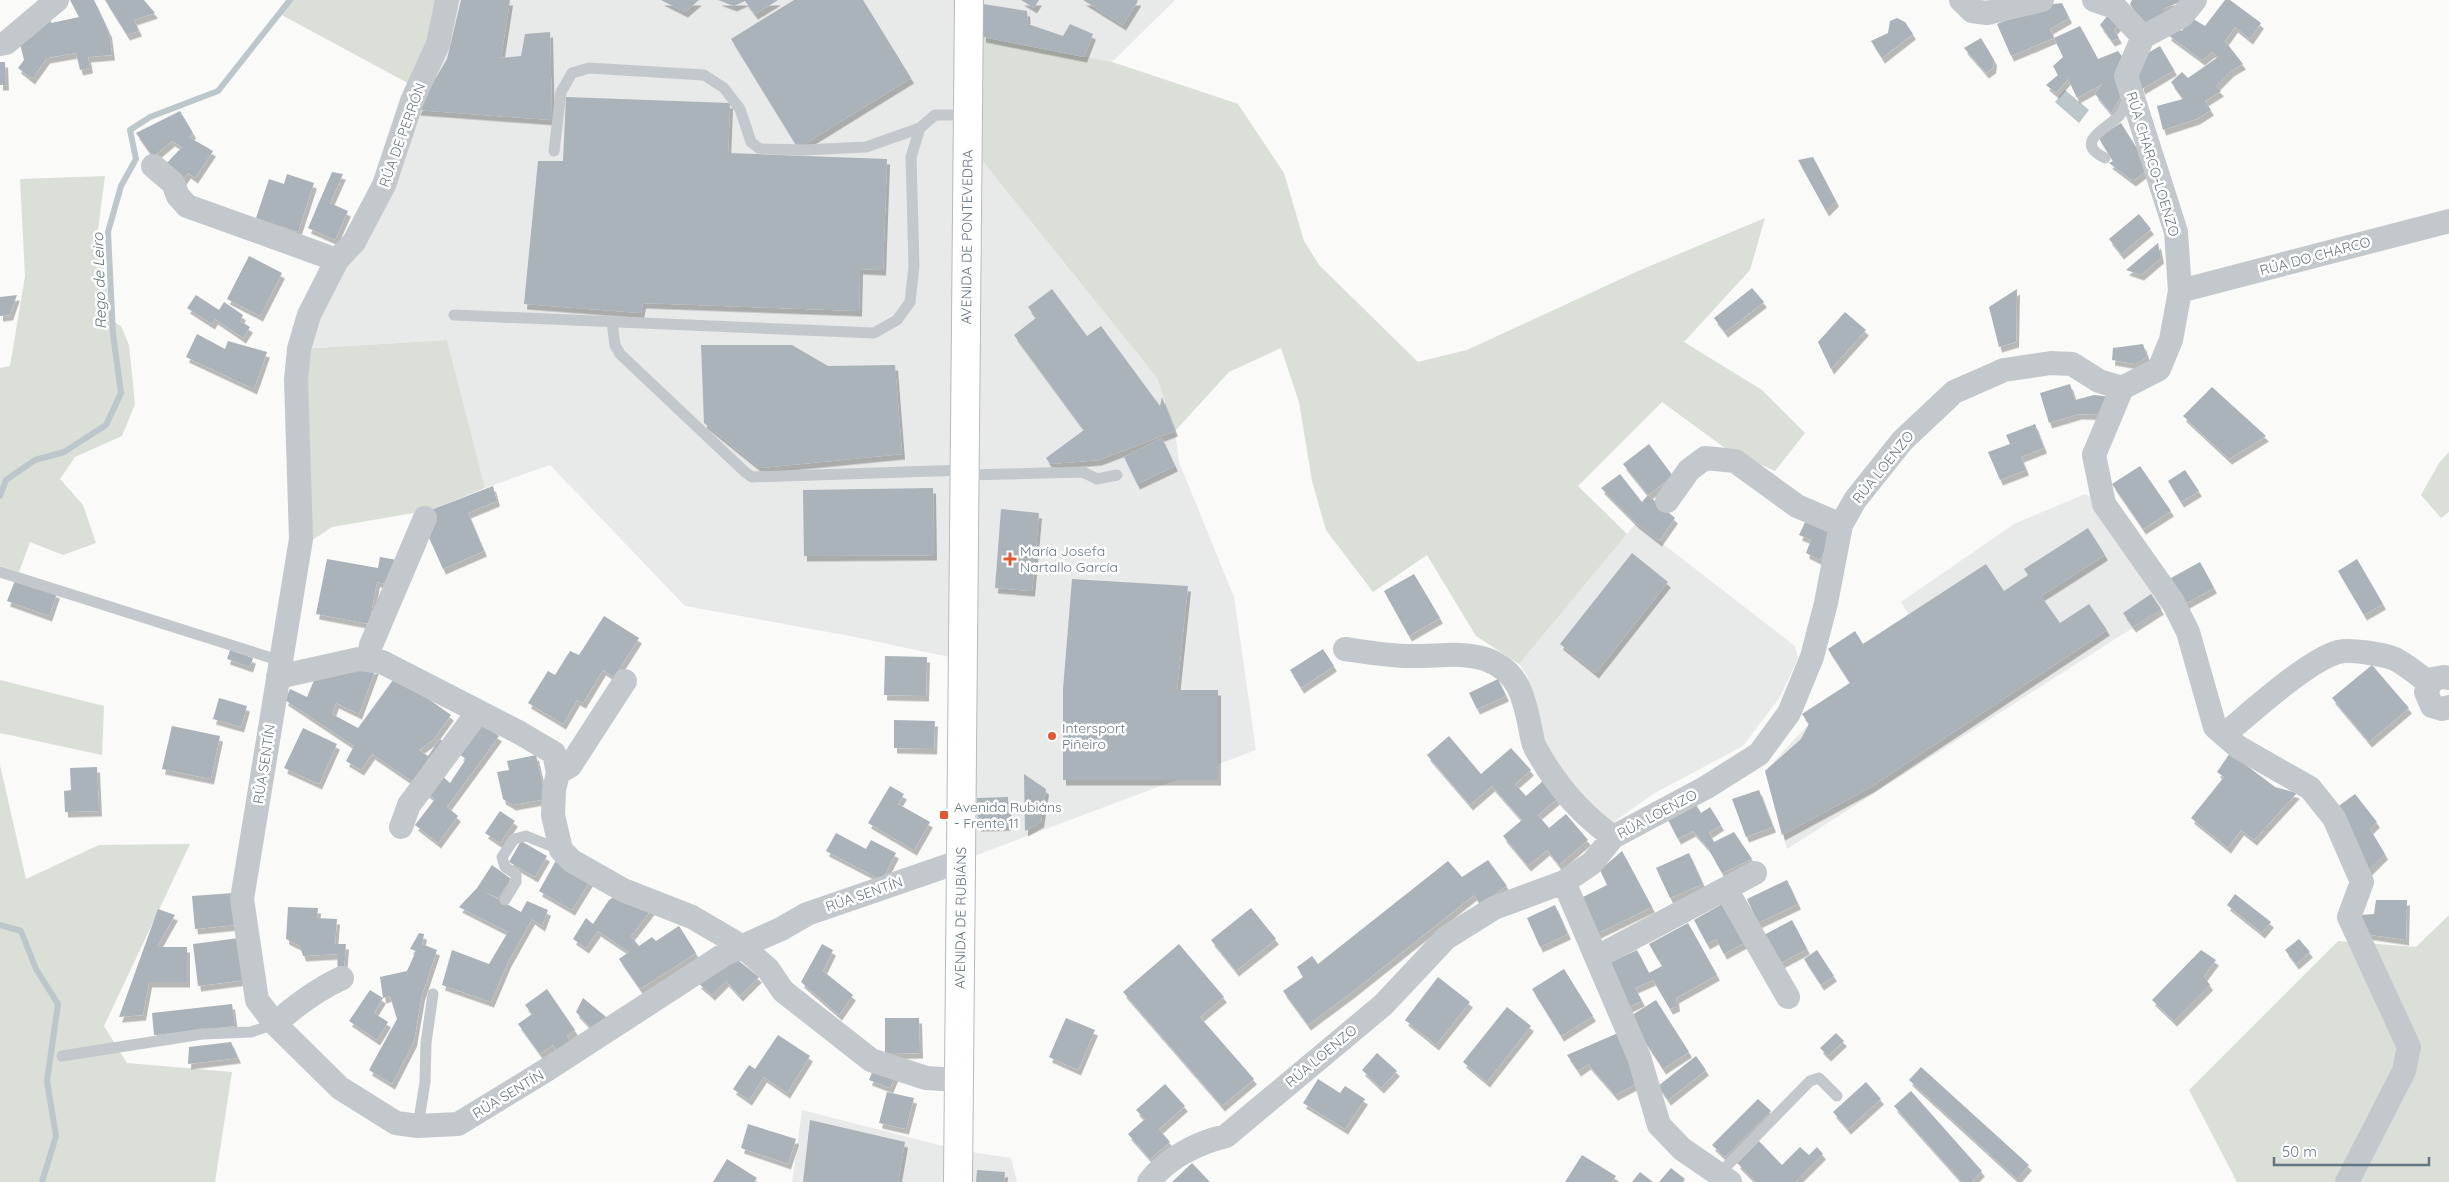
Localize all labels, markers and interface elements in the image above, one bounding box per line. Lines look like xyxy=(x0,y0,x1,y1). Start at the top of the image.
street label: RÚA DE PERRÓN xyxy=(375,80,429,190)
street label: RÚA CHARCO-LOENZO xyxy=(2122,89,2184,239)
street label: AVENIDA DE PONTEVEDRA xyxy=(957,149,977,325)
water label: Rego de Leiro xyxy=(88,232,110,330)
street label: RÚA DO CHARCO xyxy=(2258,232,2373,279)
street label: RÚA LOENZO xyxy=(1848,427,1918,507)
place label: María Josefa Nartallo García xyxy=(1020,542,1118,576)
marker: María Josefa Nartallo García xyxy=(1004,553,1016,565)
place label: Intersport Piñeiro xyxy=(1062,719,1125,753)
street label: RÚA SENTÍN xyxy=(249,723,279,805)
marker: Intersport Piñeiro xyxy=(1046,730,1058,742)
street label: RÚA LOENZO xyxy=(1614,785,1700,843)
place label: Avenida Rubiáns - Frente 11 xyxy=(954,798,1062,832)
marker: Avenida Rubiáns - Frente 11 xyxy=(938,809,950,821)
street label: AVENIDA DE RUBIÁNS xyxy=(951,847,970,989)
street label: RÚA SENTÍN xyxy=(823,872,905,916)
street label: RÚA LOENZO xyxy=(1282,1021,1361,1091)
street label: RÚA SENTÍN xyxy=(469,1066,547,1122)
scale bar xyxy=(2274,1134,2429,1166)
text: 50 m xyxy=(2282,1142,2317,1161)

